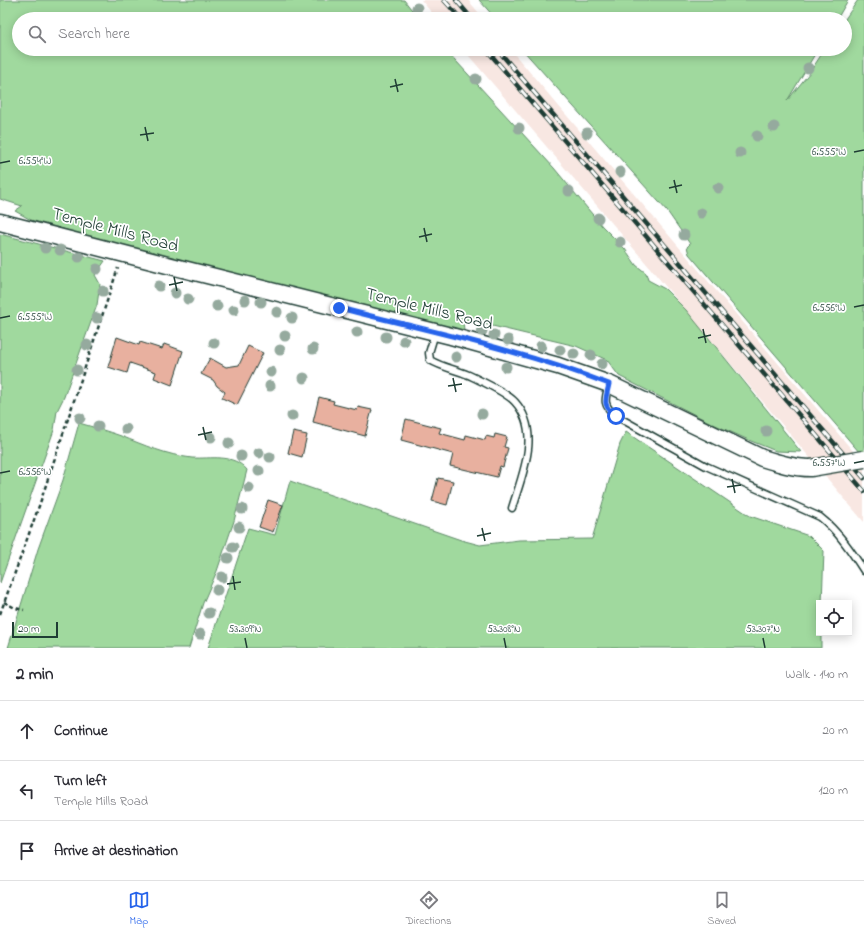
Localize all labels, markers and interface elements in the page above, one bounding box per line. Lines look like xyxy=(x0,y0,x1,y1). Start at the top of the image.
search box xyxy=(12,12,852,56)
icon: search xyxy=(26,23,48,45)
text: Search here xyxy=(58,23,130,45)
text: 6.555°W xyxy=(812,145,846,160)
text: 6.554°W xyxy=(19,154,51,169)
street label: Temple Mills Road xyxy=(49,202,181,260)
street label: Temple Mills Road xyxy=(363,282,495,338)
route end xyxy=(330,299,348,317)
text: 6.556°W xyxy=(813,301,846,316)
text: 6.555°W xyxy=(18,310,52,325)
route start xyxy=(607,407,625,425)
text: 6.557°W xyxy=(813,456,845,471)
text: 6.556°W xyxy=(19,465,52,480)
map controls xyxy=(816,600,852,636)
button: locate xyxy=(816,600,852,636)
scale bar xyxy=(12,620,58,639)
text: 20 m xyxy=(18,621,40,637)
text: 53.309°N xyxy=(229,622,262,637)
text: 53.308°N xyxy=(487,622,521,637)
text: 53.307°N xyxy=(746,622,780,637)
text: 2 min xyxy=(16,662,53,687)
text: Walk · 140 m xyxy=(785,665,848,684)
icon: ahead xyxy=(16,720,38,742)
text: Continue xyxy=(54,720,108,742)
text: 20 m xyxy=(823,721,848,740)
text: Turn left xyxy=(54,770,107,792)
icon: left xyxy=(16,780,38,802)
text: 120 m xyxy=(818,781,848,800)
text: Temple Mills Road xyxy=(54,792,148,811)
icon: arrive xyxy=(16,840,38,862)
text: Arrive at destination xyxy=(54,840,178,862)
tab: Map xyxy=(128,889,150,929)
tab: Directions xyxy=(406,889,451,929)
tab: Saved xyxy=(707,889,736,929)

